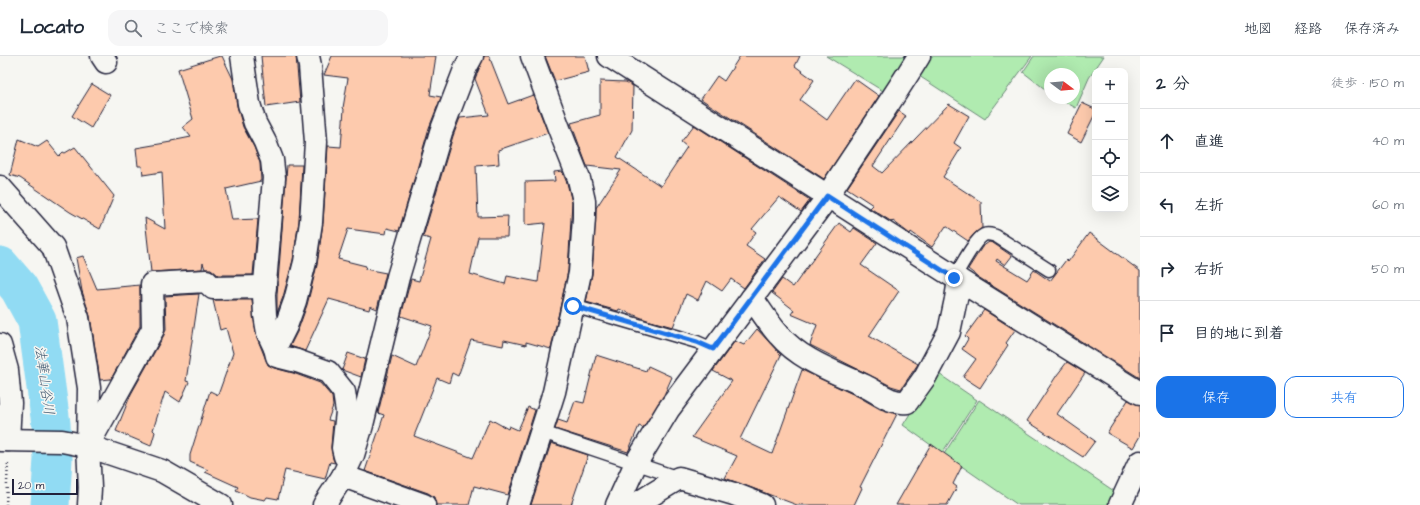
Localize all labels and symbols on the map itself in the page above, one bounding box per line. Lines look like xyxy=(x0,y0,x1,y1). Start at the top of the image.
north arrow xyxy=(1044,68,1080,104)
route end xyxy=(945,269,963,287)
route start xyxy=(564,297,582,315)
water label: 法華山谷川 xyxy=(29,344,59,416)
scale bar xyxy=(12,477,78,496)

